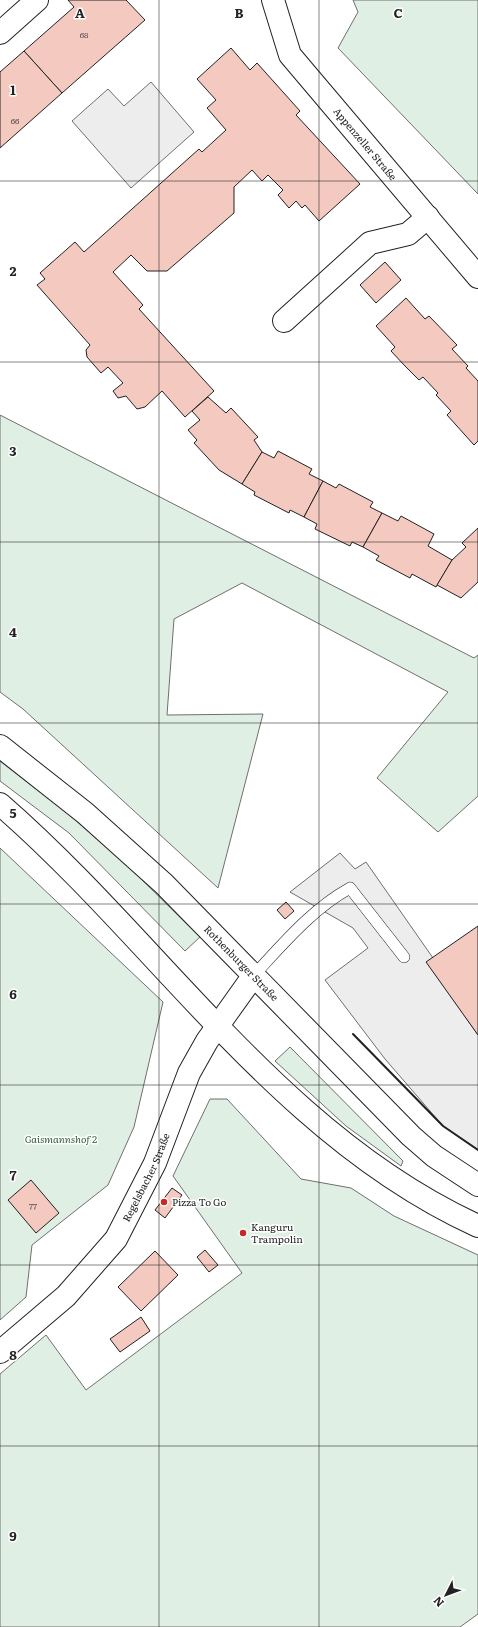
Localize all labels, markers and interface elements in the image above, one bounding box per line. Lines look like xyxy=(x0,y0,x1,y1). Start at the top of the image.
text: A xyxy=(75,3,85,22)
text: B xyxy=(235,3,244,22)
text: C xyxy=(393,3,403,22)
house number: 68 xyxy=(80,29,89,40)
text: 1 xyxy=(10,80,16,99)
street label: Appenzeller Straße xyxy=(330,104,401,183)
house number: 66 xyxy=(11,115,20,126)
text: 2 xyxy=(10,261,17,280)
text: 3 xyxy=(9,441,17,460)
text: 4 xyxy=(9,622,17,641)
text: 5 xyxy=(9,803,17,822)
street label: Rothenburger Straße xyxy=(201,921,282,1004)
text: 6 xyxy=(9,984,17,1003)
park label: Gaismannshof 2 xyxy=(25,1131,97,1146)
street label: Regelsbacher Straße xyxy=(118,1131,173,1224)
text: 7 xyxy=(9,1165,17,1184)
place label: Pizza To Go xyxy=(172,1194,227,1209)
marker: Pizza To Go xyxy=(159,1197,169,1207)
house number: 77 xyxy=(29,1200,37,1211)
place label: Kanguru Trampolin xyxy=(251,1219,303,1246)
marker: Kanguru Trampolin xyxy=(238,1228,248,1238)
text: 8 xyxy=(9,1345,17,1364)
text: 9 xyxy=(9,1526,17,1545)
north arrow xyxy=(426,1575,466,1615)
text: N xyxy=(429,1594,447,1611)

